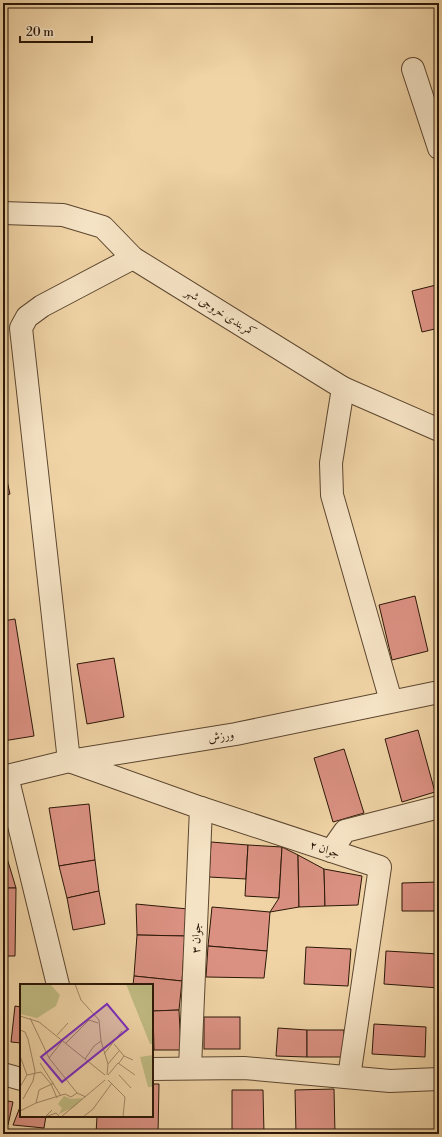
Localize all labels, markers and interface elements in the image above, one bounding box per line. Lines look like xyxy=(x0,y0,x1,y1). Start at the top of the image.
scale bar xyxy=(20,18,92,44)
text: 20 m xyxy=(26,25,54,40)
street label: کمربندی خروجی شهر xyxy=(181,284,259,340)
street label: ورزش xyxy=(207,727,235,746)
street label: جوان ۲ xyxy=(308,838,342,861)
street label: جوان ۳ xyxy=(188,922,205,954)
inset map xyxy=(20,984,153,1117)

